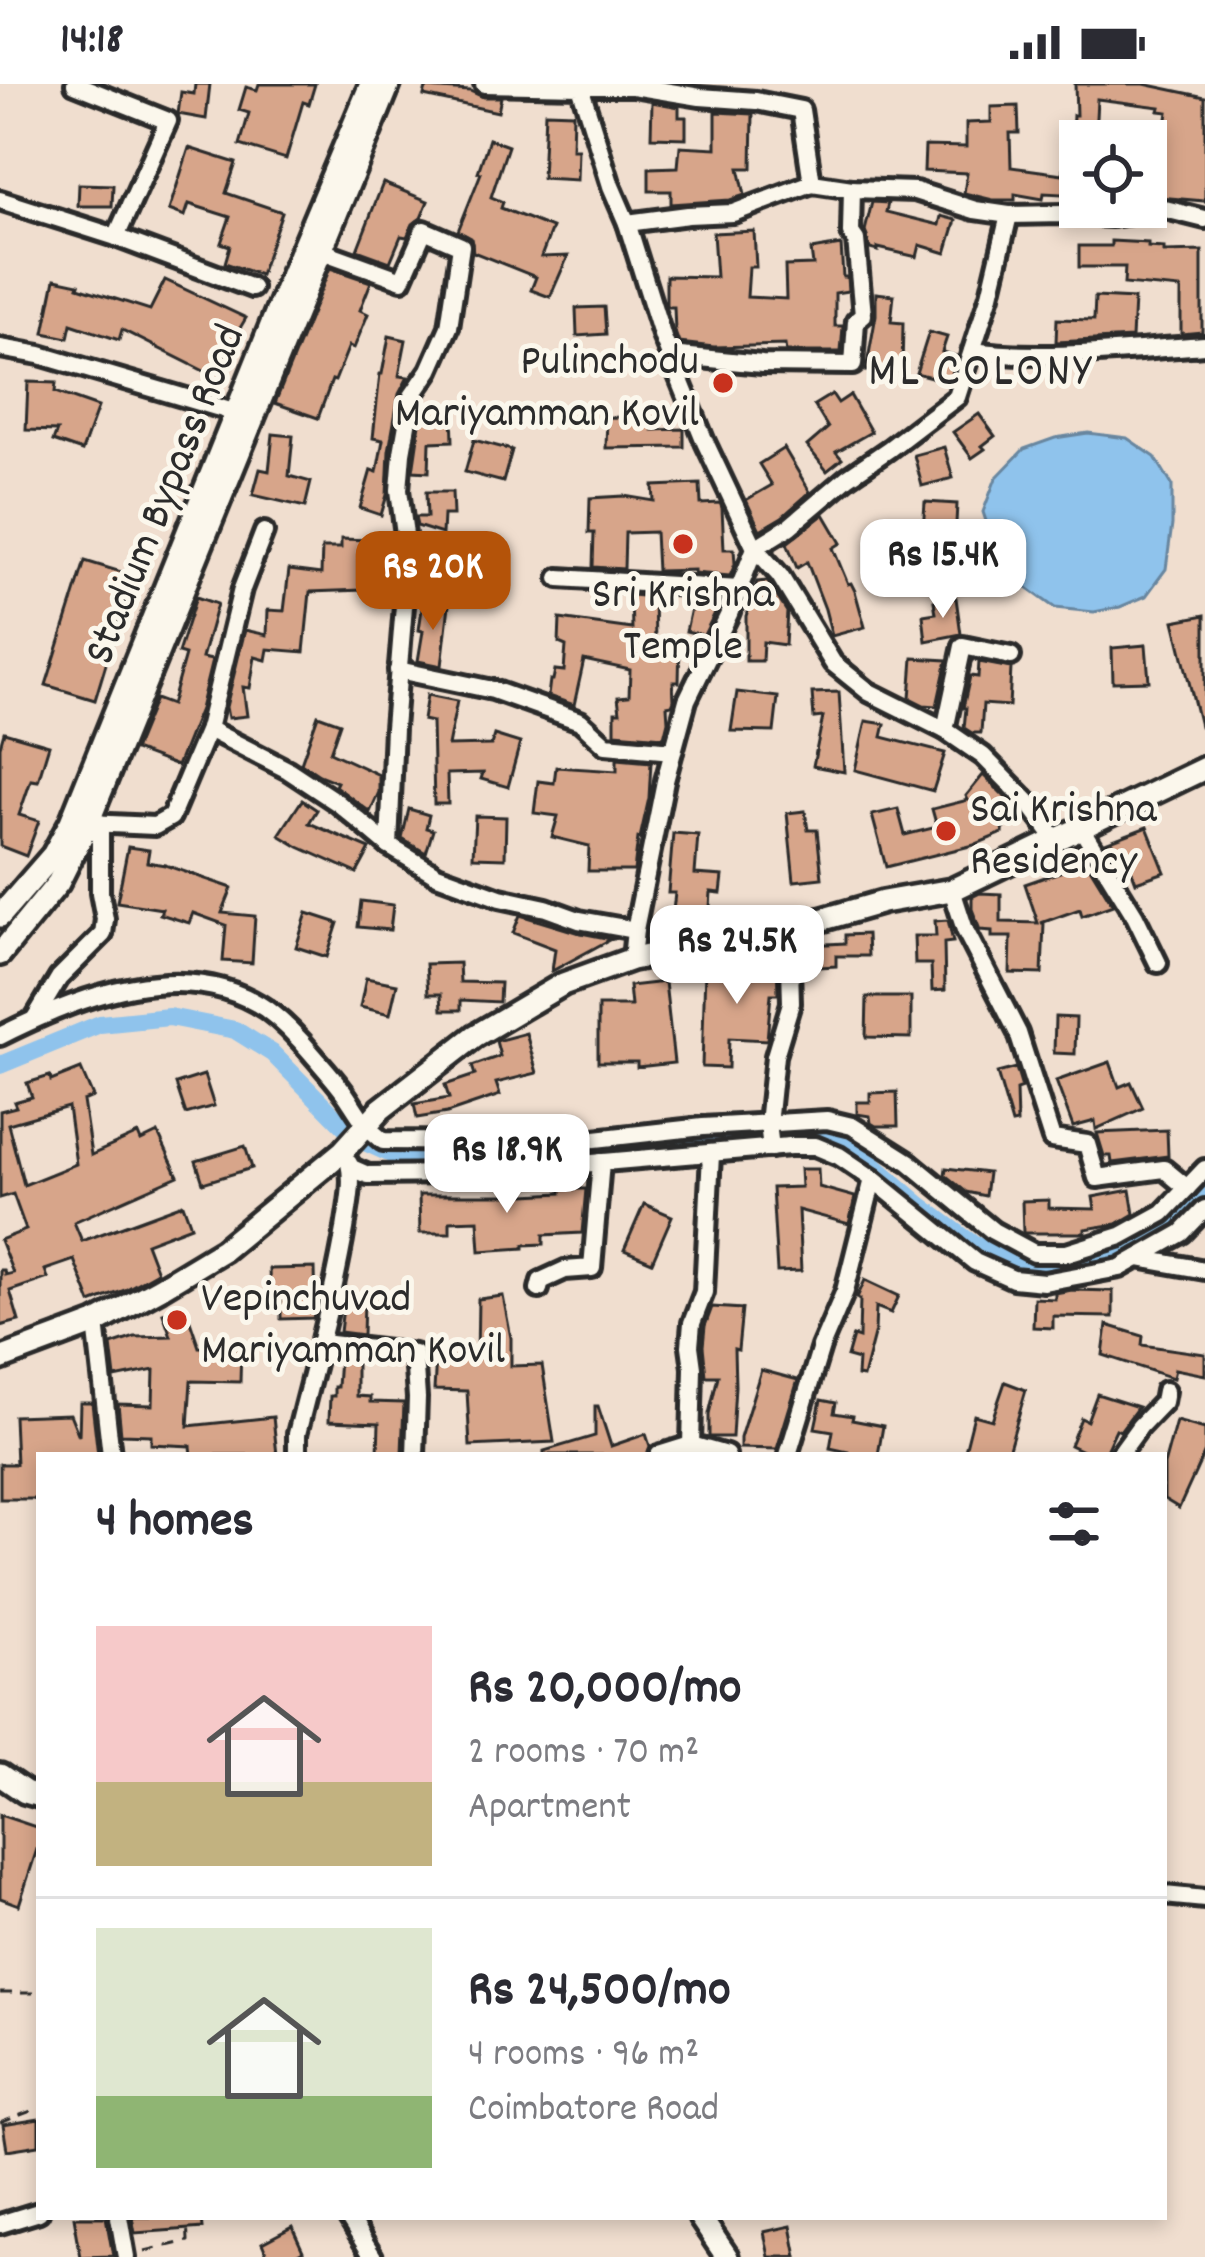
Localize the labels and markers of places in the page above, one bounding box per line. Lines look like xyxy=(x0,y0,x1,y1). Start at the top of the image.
place label: Pulinchodu Mariyamman Kovil xyxy=(395,332,699,448)
marker: Pulinchodu Mariyamman Kovil xyxy=(710,370,736,396)
pin: Rs 15.4K xyxy=(819,519,1067,621)
pin: Rs 20K xyxy=(335,531,531,633)
marker: Sri Krishna Temple xyxy=(670,531,696,557)
place label: Sri Krishna Temple xyxy=(592,565,775,681)
place label: Sai Krishna Residency xyxy=(970,780,1158,896)
marker: Sai Krishna Residency xyxy=(933,818,959,844)
pin: Rs 24.5K xyxy=(613,905,861,1007)
pin: Rs 18.9K xyxy=(383,1114,631,1216)
place label: Vepinchuvad Mariyamman Kovil xyxy=(201,1269,506,1385)
marker: Vepinchuvad Mariyamman Kovil xyxy=(164,1307,190,1333)

